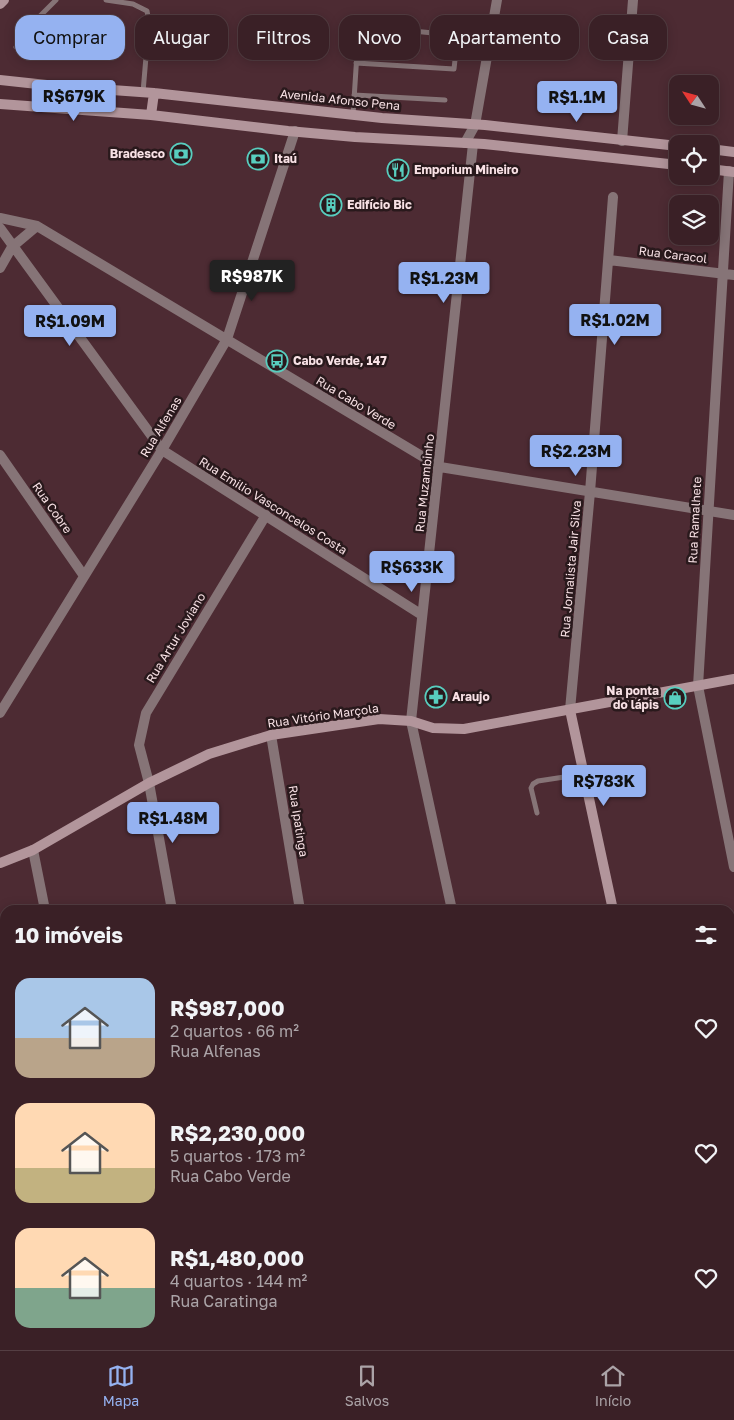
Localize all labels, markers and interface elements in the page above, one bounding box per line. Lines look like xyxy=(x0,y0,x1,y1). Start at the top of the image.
chip: Comprar xyxy=(15,15,125,60)
chip: Alugar xyxy=(135,15,228,60)
chip: Filtros xyxy=(238,15,329,60)
chip: Novo xyxy=(339,15,420,60)
chip: Apartamento xyxy=(430,15,579,60)
chip: Casa xyxy=(589,15,667,60)
north arrow xyxy=(669,75,719,125)
map controls xyxy=(669,75,719,245)
pin: R$679K xyxy=(33,80,115,122)
pin: R$1.1M xyxy=(536,80,618,123)
text: R$679K xyxy=(43,86,105,106)
street label: Avenida Afonso Pena xyxy=(279,86,401,113)
text: R$1.1M xyxy=(548,87,606,107)
button: locate xyxy=(669,135,719,185)
bank icon: Bradesco xyxy=(169,142,193,166)
place label: Bradesco xyxy=(110,146,165,161)
bank icon: Itaú xyxy=(246,147,270,171)
place label: Itaú xyxy=(274,151,297,166)
restaurant icon: Emporium Mineiro xyxy=(386,158,410,182)
place label: Emporium Mineiro xyxy=(414,162,518,177)
building icon: Edifício Bic xyxy=(319,193,343,217)
button: layers xyxy=(669,195,719,245)
place label: Edifício Bic xyxy=(347,197,412,212)
street label: Rua Caracol xyxy=(638,243,708,266)
pin: R$987K xyxy=(211,260,293,302)
pin: R$1.23M xyxy=(398,262,490,304)
text: R$987K xyxy=(221,266,283,286)
text: R$1.23M xyxy=(410,268,478,288)
pin: R$1.09M xyxy=(24,304,116,347)
pin: R$1.02M xyxy=(569,304,661,346)
text: R$1.02M xyxy=(580,310,650,330)
text: R$1.09M xyxy=(35,311,105,331)
bus stop icon: Cabo Verde, 147 xyxy=(265,349,289,373)
place label: Cabo Verde, 147 xyxy=(293,353,387,368)
street label: Rua Cabo Verde xyxy=(314,373,399,432)
street label: Rua Alfenas xyxy=(137,394,185,460)
street label: Rua Muzambinho xyxy=(412,433,437,533)
pin: R$2.23M xyxy=(530,434,622,477)
text: R$2.23M xyxy=(541,441,611,461)
street label: Rua Emilio Vasconcelos Costa xyxy=(196,454,350,558)
street label: Rua Ramalhete xyxy=(685,476,704,564)
street label: Rua Cobre xyxy=(29,479,76,536)
street label: Rua Jornalista Jair Silva xyxy=(557,500,584,638)
pin: R$633K xyxy=(371,550,453,593)
text: R$633K xyxy=(380,557,444,577)
street label: Rua Artur Joviano xyxy=(143,590,208,686)
place label: Na ponta do lápis xyxy=(606,683,659,712)
pharmacy icon: Araujo xyxy=(424,685,448,709)
shop icon: Na ponta do lápis xyxy=(663,686,687,710)
place label: Araujo xyxy=(452,689,490,704)
street label: Rua Vitório Marçola xyxy=(266,700,380,731)
pin: R$783K xyxy=(563,764,645,807)
text: R$783K xyxy=(573,771,635,791)
street label: Rua Ipatinga xyxy=(285,784,312,858)
pin: R$1.48M xyxy=(127,802,219,844)
text: R$1.48M xyxy=(138,808,208,828)
icon: filters xyxy=(692,921,720,949)
text: 10 imóveis xyxy=(15,922,123,948)
text: R$987,000 xyxy=(170,995,285,1021)
icon: home xyxy=(55,998,115,1058)
icon: heart xyxy=(692,1014,720,1042)
text: 2 quartos · 66 m² xyxy=(170,1021,299,1041)
text: Rua Alfenas xyxy=(170,1041,261,1061)
text: R$2,230,000 xyxy=(170,1120,305,1146)
icon: home xyxy=(55,1123,115,1183)
icon: heart xyxy=(692,1139,720,1167)
text: 5 quartos · 173 m² xyxy=(170,1146,305,1166)
text: Rua Cabo Verde xyxy=(170,1166,291,1186)
text: R$1,480,000 xyxy=(170,1245,304,1271)
icon: home xyxy=(55,1248,115,1308)
icon: heart xyxy=(692,1264,720,1292)
text: 4 quartos · 144 m² xyxy=(170,1271,307,1291)
text: Rua Caratinga xyxy=(170,1291,278,1311)
tab: Mapa xyxy=(103,1362,139,1409)
tab: Salvos xyxy=(345,1362,389,1409)
tab: Início xyxy=(595,1362,631,1409)

